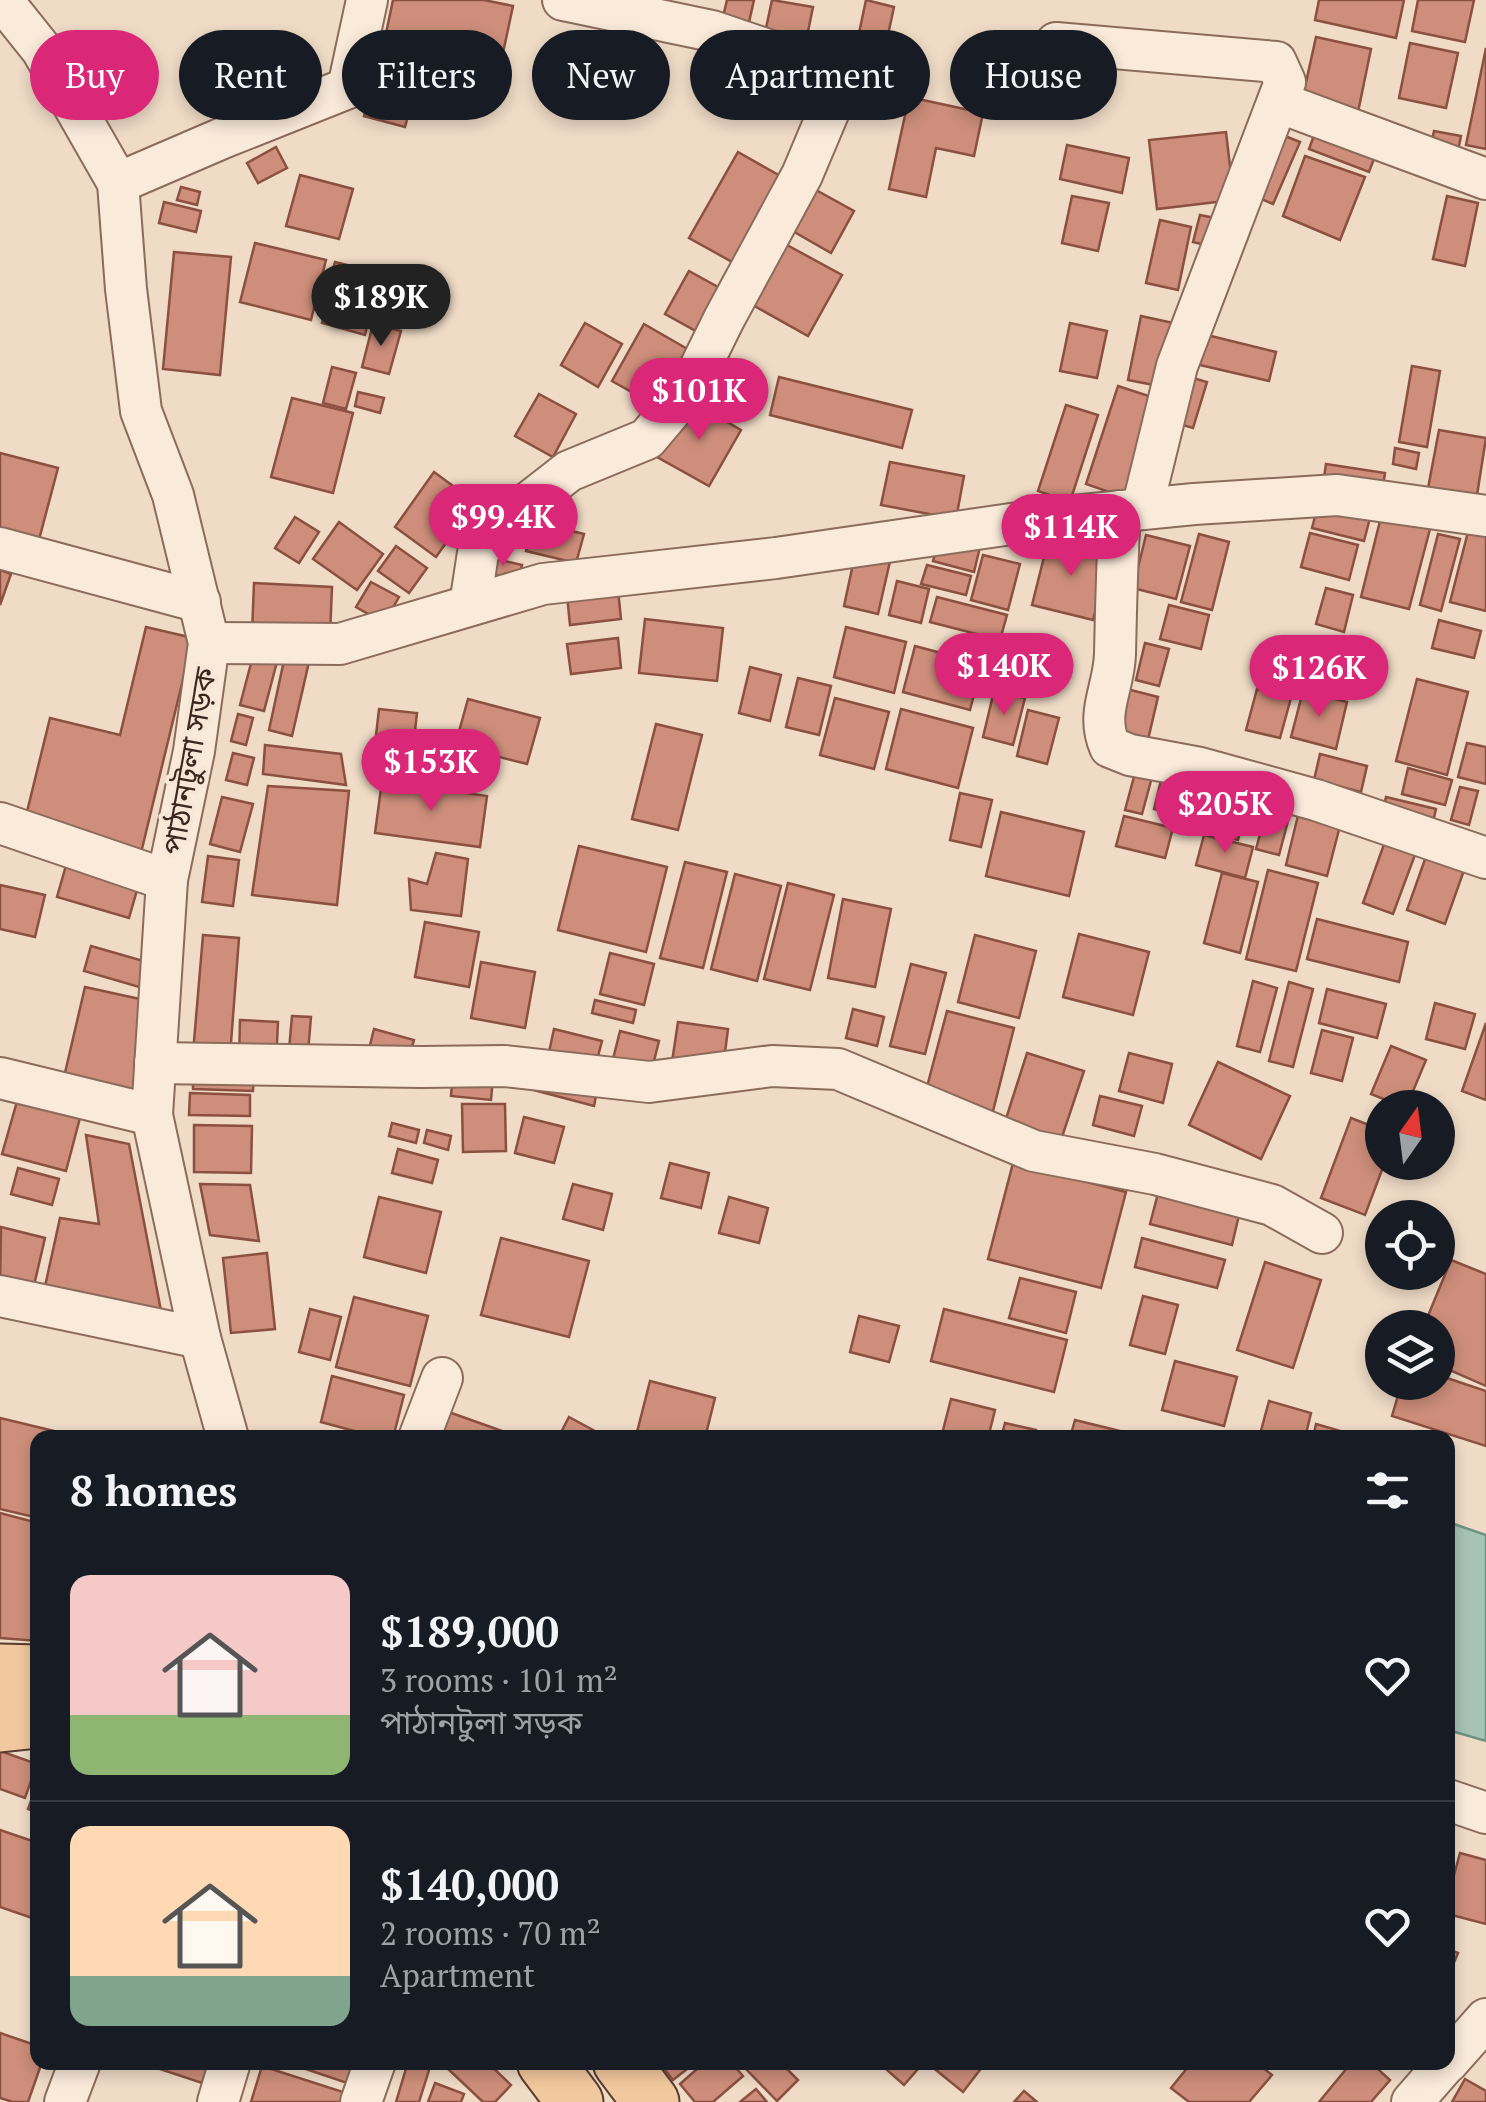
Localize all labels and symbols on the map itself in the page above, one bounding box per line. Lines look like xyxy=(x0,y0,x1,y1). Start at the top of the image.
pin: $189K xyxy=(311,264,451,349)
pin: $101K xyxy=(629,358,769,443)
pin: $99.4K xyxy=(422,484,584,569)
pin: $114K xyxy=(1001,494,1141,579)
pin: $140K xyxy=(934,633,1074,718)
pin: $126K xyxy=(1249,635,1389,720)
street label: পাঠানটুলা সড়ক xyxy=(153,663,225,858)
pin: $153K xyxy=(361,729,501,814)
pin: $205K xyxy=(1155,771,1295,856)
north arrow xyxy=(1365,1090,1455,1180)

